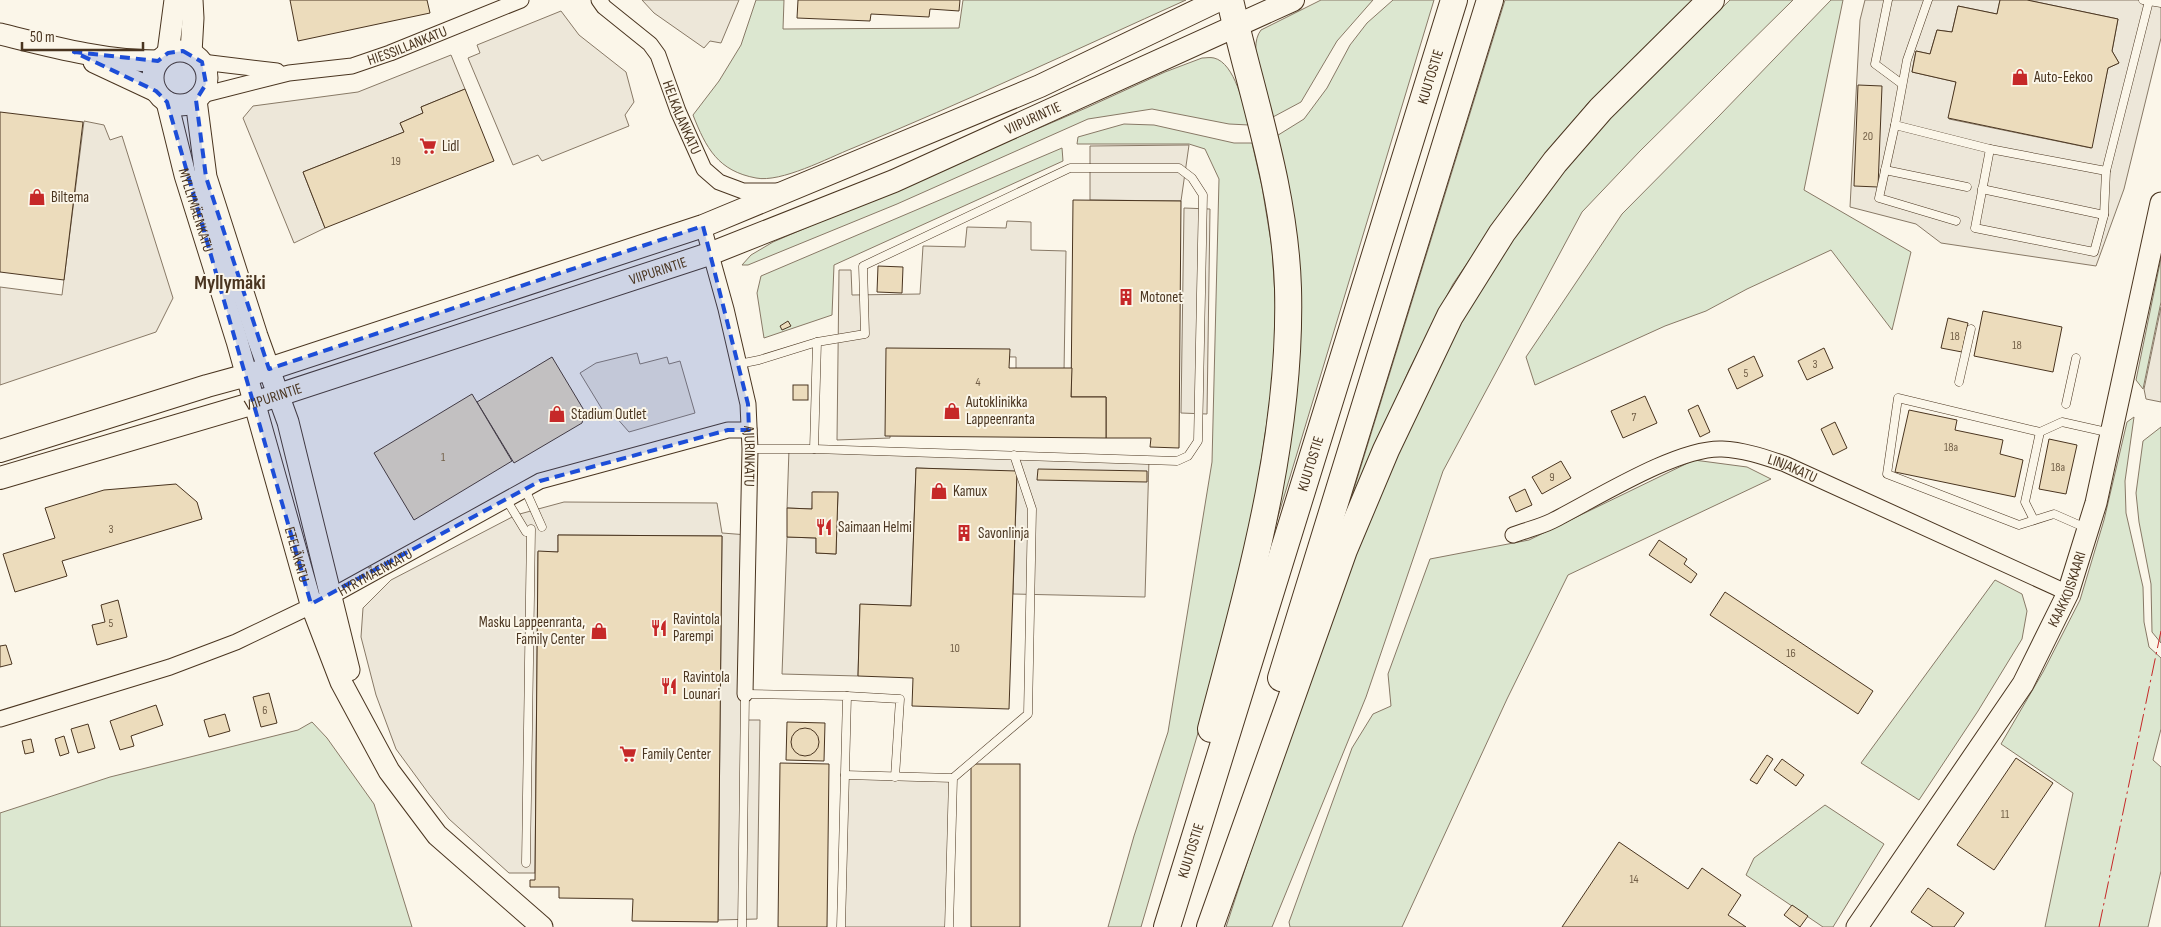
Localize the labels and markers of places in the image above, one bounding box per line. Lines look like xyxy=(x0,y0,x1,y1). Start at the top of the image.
shop icon: Auto-Eekoo xyxy=(2010,67,2030,87)
place label: Auto-Eekoo xyxy=(2033,68,2093,87)
supermarket icon: Lidl xyxy=(418,136,438,156)
place label: Lidl xyxy=(442,137,459,156)
shop icon: Biltema xyxy=(27,187,47,207)
place label: Biltema xyxy=(51,188,89,207)
building icon: Motonet xyxy=(1116,287,1136,307)
place label: Motonet xyxy=(1140,288,1183,307)
place label: Autoklinikka Lappeenranta xyxy=(965,393,1035,429)
shop icon: Autoklinikka Lappeenranta xyxy=(942,401,962,421)
shop icon: Stadium Outlet xyxy=(547,404,567,424)
place label: Stadium Outlet xyxy=(571,405,647,424)
shop icon: Kamux xyxy=(929,481,949,501)
place label: Kamux xyxy=(953,482,987,501)
restaurant icon: Saimaan Helmi xyxy=(814,517,834,537)
place label: Saimaan Helmi xyxy=(838,518,912,537)
building icon: Savonlinja xyxy=(954,523,974,543)
place label: Savonlinja xyxy=(978,524,1029,543)
place label: Ravintola Parempi xyxy=(673,610,720,646)
place label: Masku Lappeenranta, Family Center xyxy=(479,613,586,649)
restaurant icon: Ravintola Parempi xyxy=(649,618,669,638)
shop icon: Masku Lappeenranta, Family Center xyxy=(589,621,609,641)
place label: Ravintola Lounari xyxy=(683,668,730,704)
restaurant icon: Ravintola Lounari xyxy=(659,676,679,696)
supermarket icon: Family Center xyxy=(618,744,638,764)
place label: Family Center xyxy=(642,745,712,764)

